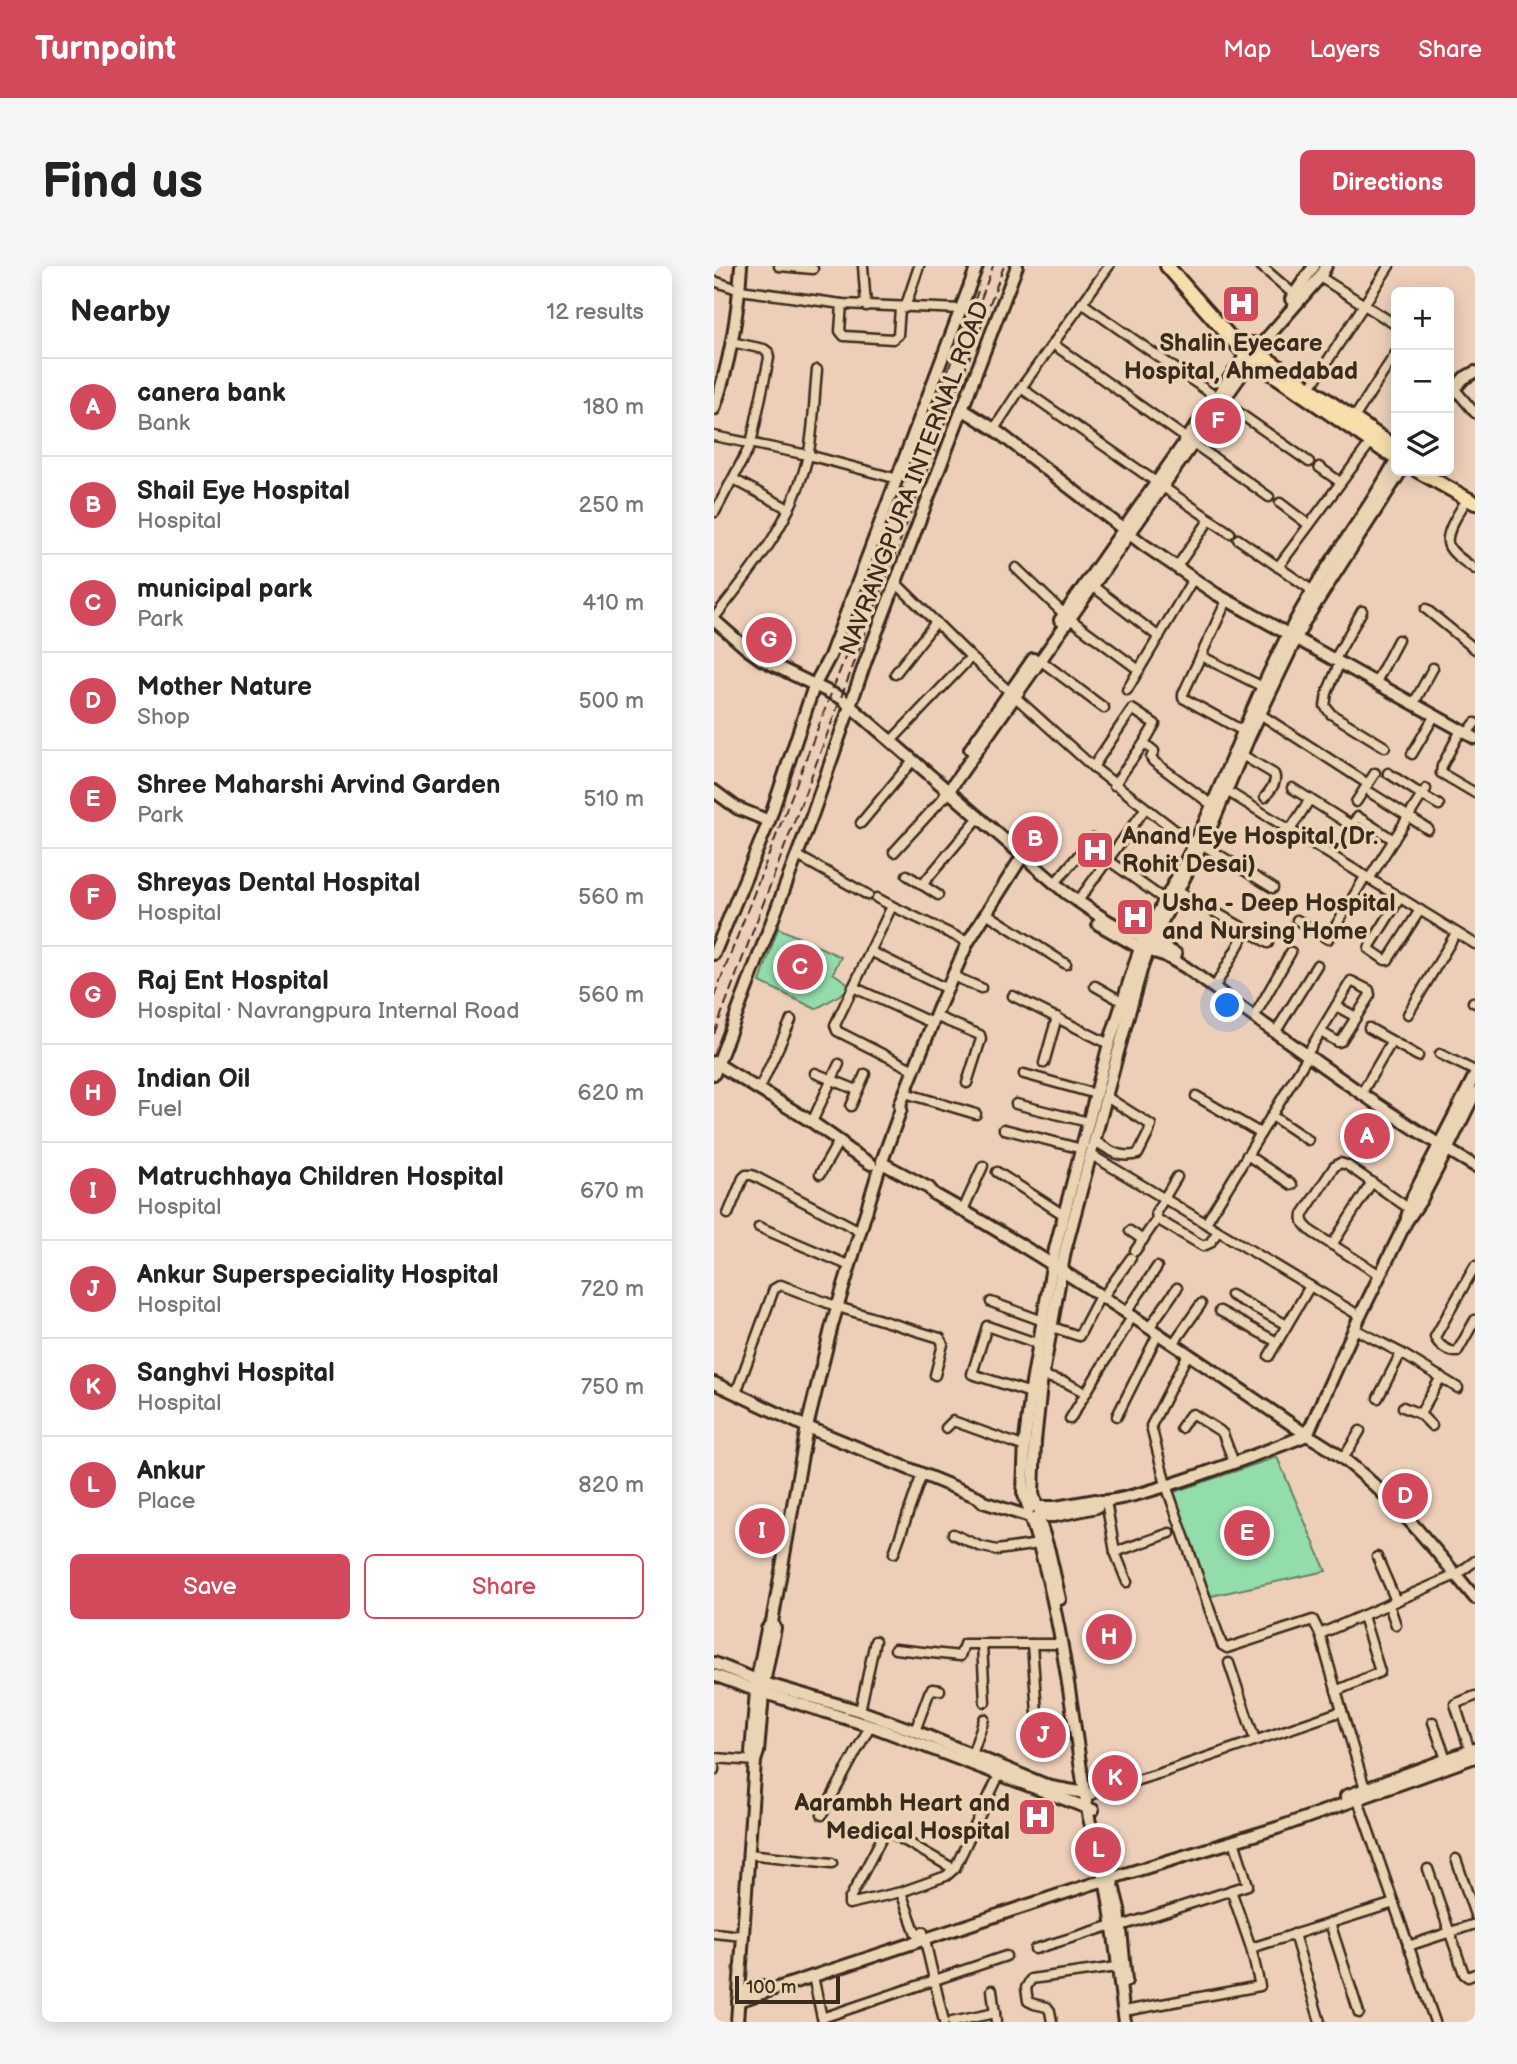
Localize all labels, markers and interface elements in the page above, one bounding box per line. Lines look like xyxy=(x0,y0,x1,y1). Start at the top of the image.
text: Turnpoint xyxy=(35,29,176,69)
text: Map xyxy=(1223,35,1271,64)
text: Layers xyxy=(1309,35,1380,64)
text: Share xyxy=(1418,35,1482,64)
button: Directions xyxy=(1300,150,1475,215)
text: Find us xyxy=(42,153,203,212)
hospital icon: Shalin Eyecare Hospital, Ahmedabad xyxy=(1220,283,1262,325)
map controls xyxy=(1391,287,1454,476)
button: + xyxy=(1391,287,1454,350)
text: Nearby xyxy=(70,294,170,330)
street label: NAVRANGPURA INTERNAL ROAD xyxy=(833,297,996,659)
text: 12 results xyxy=(546,298,644,326)
place label: Shalin Eyecare Hospital, Ahmedabad xyxy=(1124,329,1358,386)
button: − xyxy=(1391,350,1454,413)
text: canera bank xyxy=(137,378,286,409)
text: A xyxy=(86,393,100,421)
text: 180 m xyxy=(583,393,644,421)
pin: F xyxy=(1195,395,1241,447)
text: Bank xyxy=(137,409,190,437)
button: layers xyxy=(1391,413,1454,476)
text: Shail Eye Hospital xyxy=(137,476,350,507)
text: B xyxy=(85,491,101,519)
text: 250 m xyxy=(578,491,644,519)
text: Hospital xyxy=(137,507,222,535)
text: municipal park xyxy=(137,574,312,605)
text: C xyxy=(85,589,101,617)
text: 410 m xyxy=(582,589,644,617)
text: Park xyxy=(137,605,183,633)
pin: G xyxy=(746,614,792,666)
text: Mother Nature xyxy=(137,672,312,703)
text: D xyxy=(85,687,101,715)
text: 500 m xyxy=(579,687,644,715)
text: Shop xyxy=(137,703,190,731)
text: Shree Maharshi Arvind Garden xyxy=(137,770,501,801)
text: E xyxy=(86,785,100,813)
text: 510 m xyxy=(583,785,644,813)
text: Park xyxy=(137,801,183,829)
pin: B xyxy=(1012,813,1058,865)
place label: Anand Eye Hospital,(Dr. Rohit Desai) xyxy=(1121,822,1378,879)
hospital icon: Anand Eye Hospital,(Dr. Rohit Desai) xyxy=(1074,829,1116,871)
text: Shreyas Dental Hospital xyxy=(137,868,420,899)
text: F xyxy=(86,883,100,911)
text: 560 m xyxy=(578,883,644,911)
place label: Usha - Deep Hospital and Nursing Home xyxy=(1162,889,1395,946)
hospital icon: Usha - Deep Hospital and Nursing Home xyxy=(1114,896,1156,938)
text: Hospital xyxy=(137,899,222,927)
pin: C xyxy=(777,941,823,993)
text: Raj Ent Hospital xyxy=(137,966,329,997)
text: G xyxy=(85,981,101,1009)
text: 560 m xyxy=(578,981,644,1009)
your location xyxy=(1210,988,1244,1022)
text: Hospital · Navrangpura Internal Road xyxy=(137,997,519,1025)
text: Indian Oil xyxy=(137,1064,250,1095)
text: H xyxy=(84,1079,102,1107)
text: 620 m xyxy=(578,1079,644,1107)
text: Fuel xyxy=(137,1095,182,1123)
pin: A xyxy=(1344,1110,1390,1162)
text: Matruchhaya Children Hospital xyxy=(137,1162,504,1193)
text: I xyxy=(89,1177,97,1205)
text: 670 m xyxy=(580,1177,644,1205)
text: Hospital xyxy=(137,1193,222,1221)
text: Ankur Superspeciality Hospital xyxy=(137,1260,499,1291)
text: J xyxy=(87,1275,99,1303)
text: 720 m xyxy=(580,1275,644,1303)
text: Hospital xyxy=(137,1291,222,1319)
text: Sanghvi Hospital xyxy=(137,1358,335,1389)
text: K xyxy=(85,1373,101,1401)
text: 750 m xyxy=(581,1373,644,1401)
text: Hospital xyxy=(137,1389,222,1417)
text: Ankur xyxy=(137,1456,205,1487)
pin: D xyxy=(1382,1470,1428,1522)
text: L xyxy=(86,1471,100,1499)
text: 820 m xyxy=(578,1471,644,1499)
text: Place xyxy=(137,1487,195,1515)
pin: I xyxy=(739,1505,785,1557)
pin: E xyxy=(1224,1507,1270,1559)
button: Save xyxy=(70,1554,350,1619)
button: Share xyxy=(364,1554,644,1619)
pin: H xyxy=(1086,1611,1132,1663)
pin: J xyxy=(1020,1709,1066,1761)
pin: K xyxy=(1092,1752,1138,1804)
place label: Aarambh Heart and Medical Hospital xyxy=(793,1789,1010,1846)
hospital icon: Aarambh Heart and Medical Hospital xyxy=(1016,1796,1058,1838)
pin: L xyxy=(1075,1824,1121,1876)
scale bar xyxy=(735,1973,840,2005)
text: 100 m xyxy=(746,1976,797,1999)

